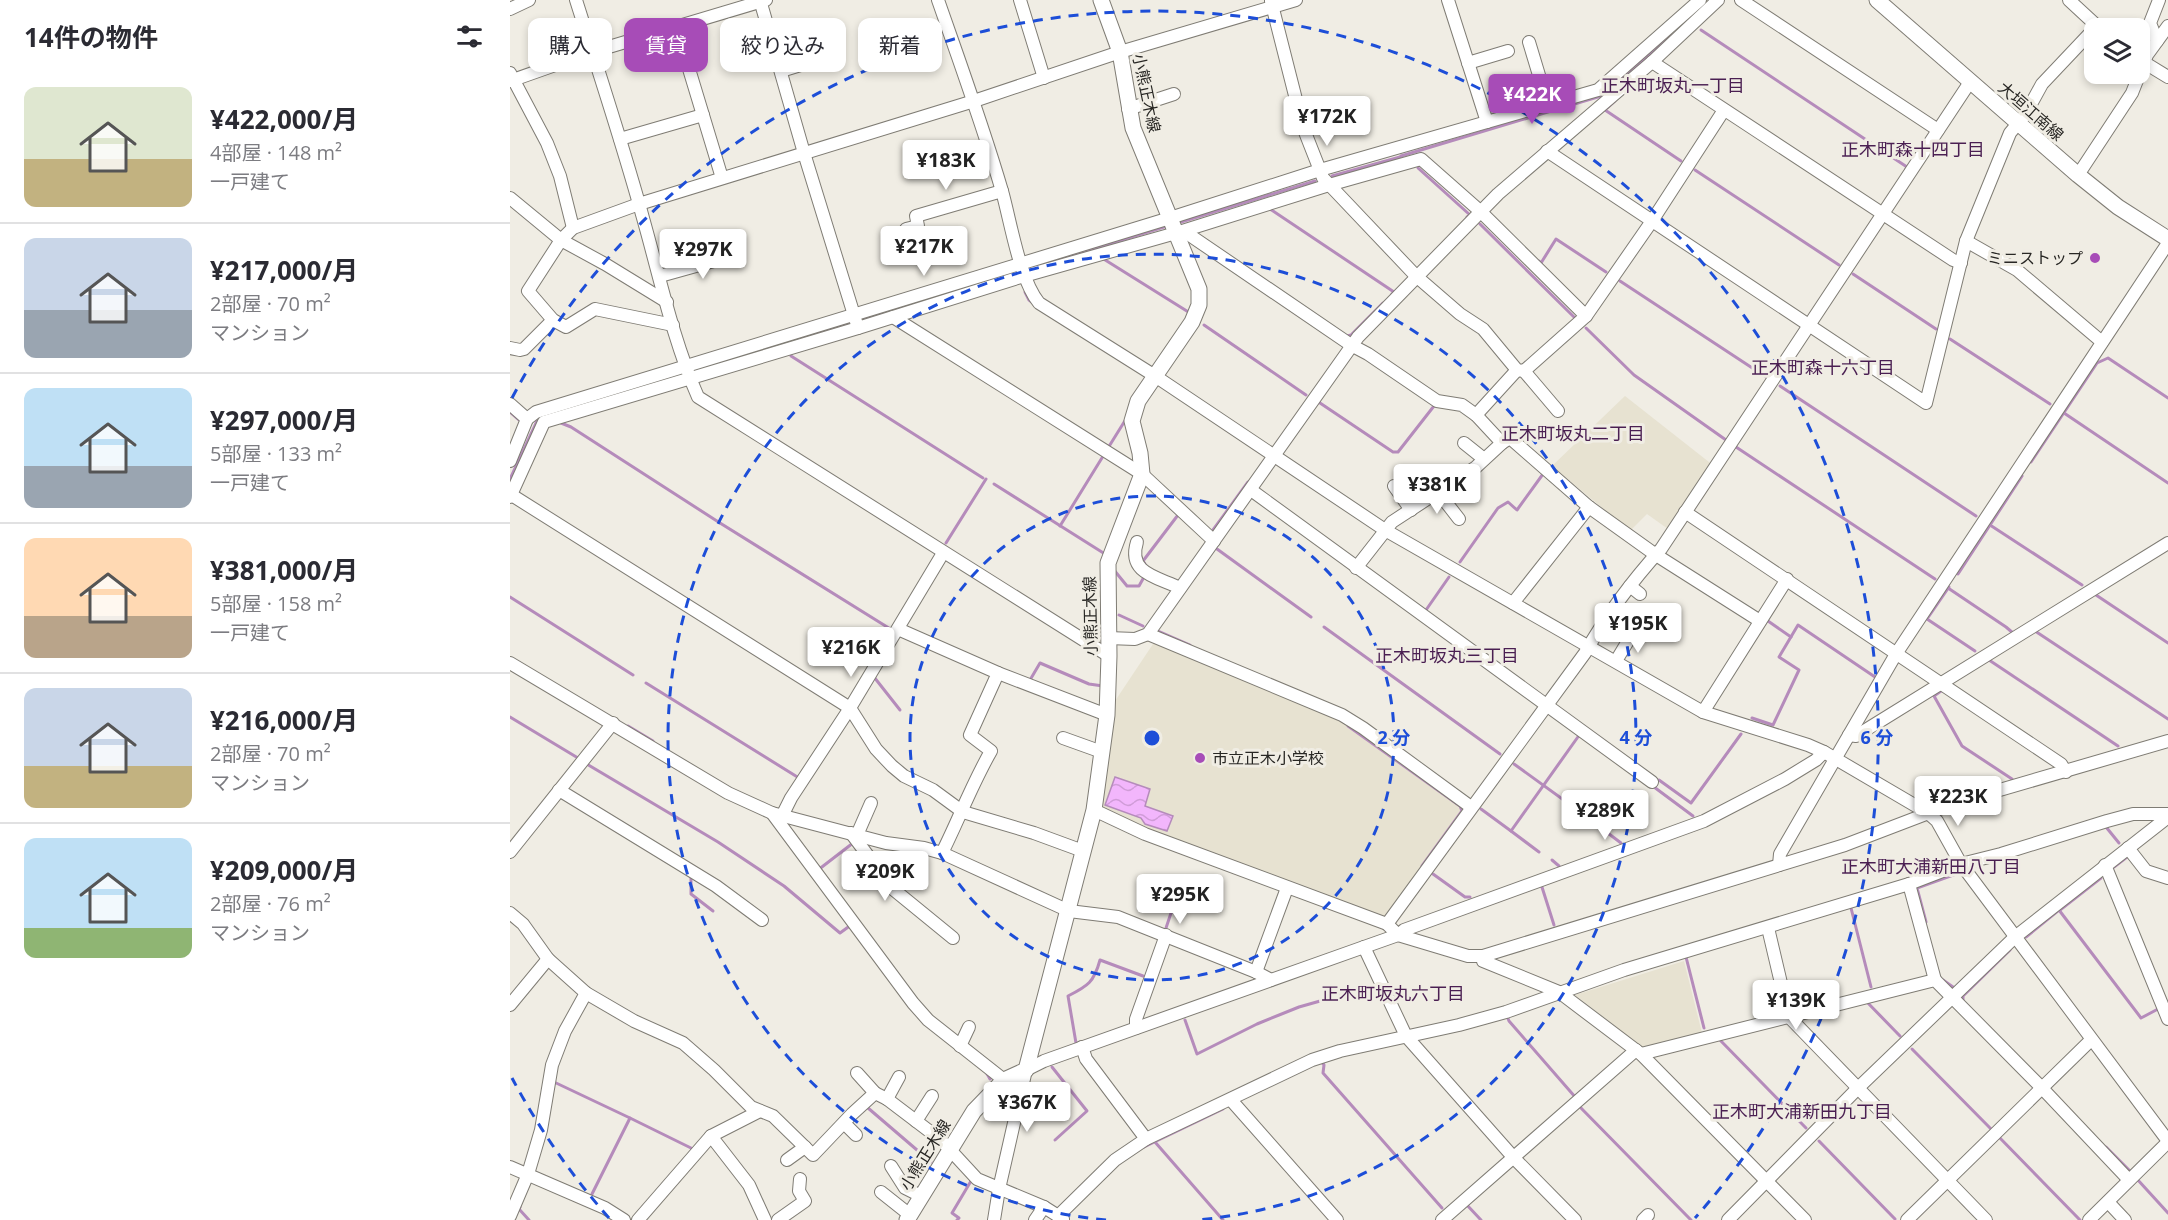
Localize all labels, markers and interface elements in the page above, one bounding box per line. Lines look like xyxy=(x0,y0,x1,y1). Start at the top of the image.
chip: 購入 xyxy=(528,18,612,72)
chip: 賃貸 xyxy=(624,18,708,72)
chip: 絞り込み xyxy=(720,18,846,72)
chip: 新着 xyxy=(858,18,942,72)
map controls xyxy=(2084,18,2150,84)
button: layers xyxy=(2084,18,2150,84)
text: 14件の物件 xyxy=(24,19,158,55)
icon: filters xyxy=(453,20,486,53)
street label: 小熊正木線 xyxy=(1128,52,1166,134)
district label: 正木町坂丸一丁目 xyxy=(1601,73,1745,97)
pin: ¥422K xyxy=(1490,74,1574,125)
street label: 大垣江南線 xyxy=(1994,76,2068,146)
text: ¥422K xyxy=(1502,80,1562,107)
pin: ¥172K xyxy=(1285,96,1369,147)
text: ¥422,000/月 xyxy=(210,101,358,137)
text: ¥172K xyxy=(1297,102,1357,129)
icon: home xyxy=(72,111,144,183)
district label: 正木町森十四丁目 xyxy=(1841,137,1985,161)
text: 4部屋 · 148 m² xyxy=(210,139,342,166)
pin: ¥183K xyxy=(904,140,988,191)
text: ¥183K xyxy=(916,146,976,173)
text: 一戸建て xyxy=(210,168,290,195)
pin: ¥217K xyxy=(882,226,966,277)
pin: ¥297K xyxy=(661,229,745,280)
text: ¥217K xyxy=(894,232,954,259)
text: ¥297K xyxy=(673,235,733,262)
place label: ミニストップ xyxy=(1987,247,2083,269)
marker: ミニストップ xyxy=(2088,251,2102,265)
text: ¥217,000/月 xyxy=(210,252,358,288)
icon: home xyxy=(72,262,144,334)
text: 2部屋 · 70 m² xyxy=(210,290,331,317)
text: マンション xyxy=(210,319,310,346)
district label: 正木町森十六丁目 xyxy=(1751,355,1895,379)
text: ¥297,000/月 xyxy=(210,402,358,438)
icon: home xyxy=(72,412,144,484)
district label: 正木町坂丸二丁目 xyxy=(1501,421,1645,445)
text: 5部屋 · 133 m² xyxy=(210,440,342,467)
pin: ¥381K xyxy=(1395,464,1479,515)
text: 一戸建て xyxy=(210,469,290,496)
text: ¥381K xyxy=(1407,470,1467,497)
text: ¥381,000/月 xyxy=(210,552,358,588)
icon: home xyxy=(72,562,144,634)
street label: 小熊正木線 xyxy=(1078,576,1102,656)
text: 5部屋 · 158 m² xyxy=(210,590,342,617)
pin: ¥195K xyxy=(1596,603,1680,654)
text: ¥195K xyxy=(1608,609,1668,636)
text: 一戸建て xyxy=(210,619,290,646)
pin: ¥216K xyxy=(809,627,893,678)
text: ¥216K xyxy=(821,633,881,660)
district label: 正木町坂丸三丁目 xyxy=(1375,643,1519,667)
text: ¥216,000/月 xyxy=(210,702,358,738)
icon: home xyxy=(72,712,144,784)
text: 2 分 xyxy=(1378,725,1410,749)
text: 4 分 xyxy=(1620,725,1652,749)
text: 6 分 xyxy=(1861,725,1893,749)
centre of rings xyxy=(1142,728,1162,748)
text: 2部屋 · 70 m² xyxy=(210,740,331,767)
place label: 市立正木小学校 xyxy=(1212,747,1324,769)
marker: 市立正木小学校 xyxy=(1193,751,1207,765)
text: マンション xyxy=(210,769,310,796)
pin: ¥223K xyxy=(1916,776,2000,827)
text: ¥223K xyxy=(1928,782,1988,809)
pin: ¥289K xyxy=(1563,790,1647,841)
text: ¥289K xyxy=(1575,796,1635,823)
pin: ¥209K xyxy=(843,851,927,902)
text: ¥209,000/月 xyxy=(210,852,358,888)
district label: 正木町大浦新田八丁目 xyxy=(1841,854,2021,878)
text: ¥209K xyxy=(855,857,915,884)
icon: home xyxy=(72,862,144,934)
pin: ¥295K xyxy=(1138,874,1222,925)
text: ¥295K xyxy=(1150,880,1210,907)
text: 2部屋 · 76 m² xyxy=(210,890,331,917)
text: マンション xyxy=(210,919,310,946)
pin: ¥139K xyxy=(1754,980,1838,1031)
district label: 正木町坂丸六丁目 xyxy=(1321,981,1465,1005)
text: ¥139K xyxy=(1766,986,1826,1013)
pin: ¥367K xyxy=(985,1082,1069,1133)
text: ¥367K xyxy=(997,1088,1057,1115)
district label: 正木町大浦新田九丁目 xyxy=(1712,1099,1892,1123)
street label: 小熊正木線 xyxy=(894,1115,956,1195)

